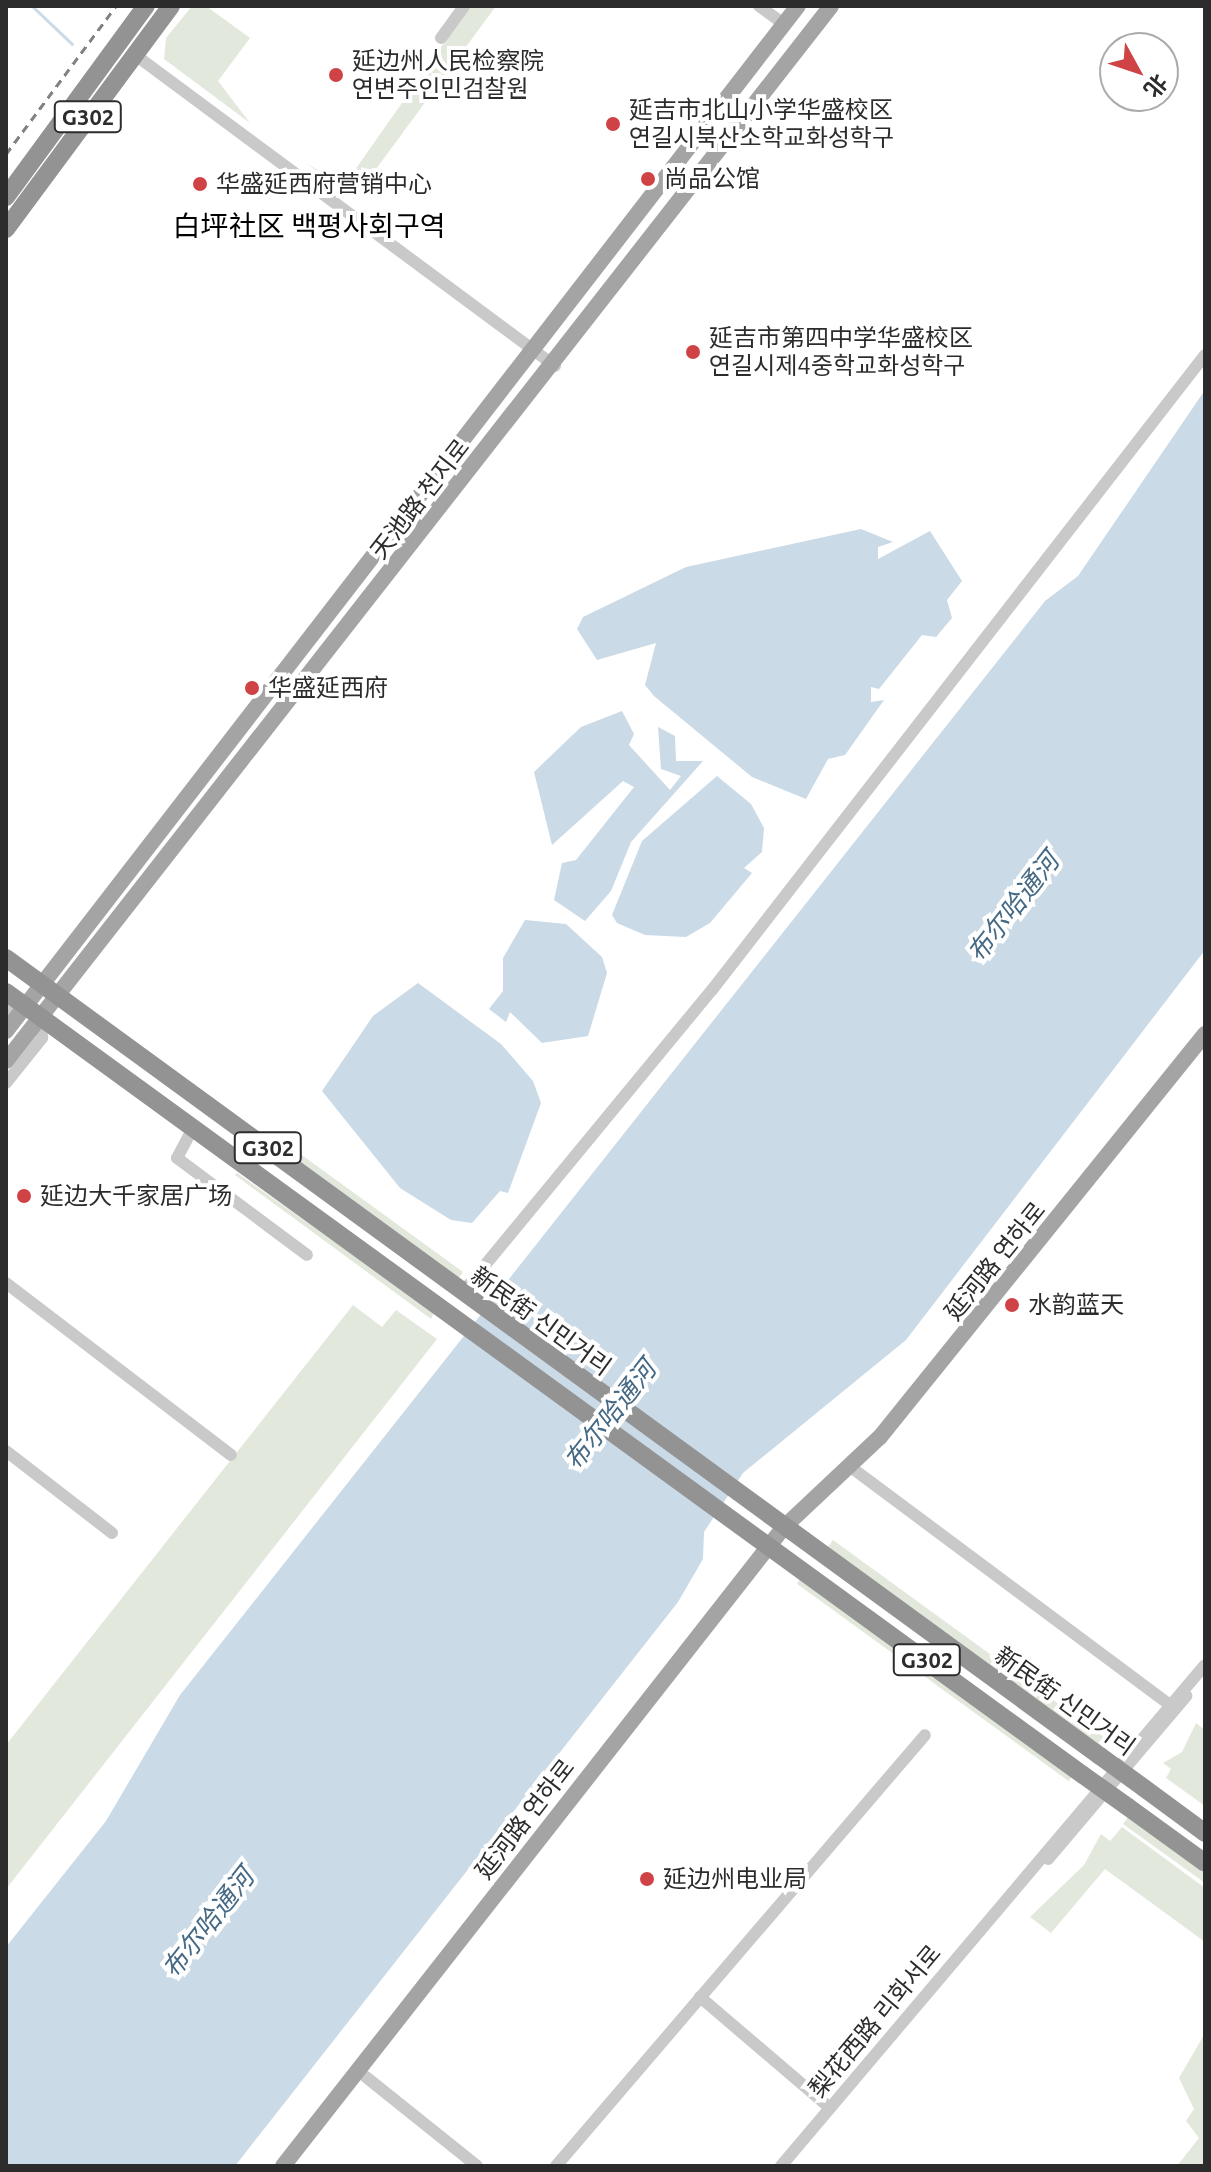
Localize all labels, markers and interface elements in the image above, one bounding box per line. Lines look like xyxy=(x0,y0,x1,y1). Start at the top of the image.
north arrow xyxy=(1099,32,1179,112)
place label: 延边州人民检察院 연변주인민검찰원 xyxy=(352,47,544,103)
marker: 延边州人民检察院 연변주인민검찰원 xyxy=(327,66,345,84)
text: 北 xyxy=(1140,70,1173,103)
place label: 延吉市北山小学华盛校区 연길시북산소학교화성학구 xyxy=(629,96,894,152)
road number: G302 xyxy=(52,99,124,135)
marker: 延吉市北山小学华盛校区 연길시북산소학교화성학구 xyxy=(604,115,622,133)
place label: 尚品公馆 xyxy=(664,165,760,193)
place label: 华盛延西府营销中心 xyxy=(216,170,432,198)
marker: 尚品公馆 xyxy=(639,170,657,188)
marker: 华盛延西府营销中心 xyxy=(191,175,209,193)
district label: 白坪社区 백평사회구역 xyxy=(173,209,445,243)
place label: 延吉市第四中学华盛校区 연길시제4중학교화성학구 xyxy=(709,324,973,380)
marker: 延吉市第四中学华盛校区 연길시제4중학교화성학구 xyxy=(684,343,702,361)
street label: 天池路 천지로 xyxy=(364,434,476,564)
place label: 华盛延西府 xyxy=(268,674,388,702)
marker: 华盛延西府 xyxy=(243,679,261,697)
water label: 布尔哈通河 xyxy=(961,846,1065,968)
road number: G302 xyxy=(232,1130,304,1166)
place label: 延边大千家居广场 xyxy=(40,1182,232,1210)
marker: 延边大千家居广场 xyxy=(15,1187,33,1205)
street label: 延河路 연하로 xyxy=(939,1196,1051,1326)
street label: 新民街 신민거리 xyxy=(465,1261,617,1381)
place label: 水韵蓝天 xyxy=(1028,1291,1124,1319)
marker: 水韵蓝天 xyxy=(1003,1296,1021,1314)
water label: 布尔哈通河 xyxy=(558,1354,662,1476)
street label: 新民街 신민거리 xyxy=(989,1641,1141,1761)
road number: G302 xyxy=(891,1642,963,1678)
street label: 延河路 연하로 xyxy=(469,1754,581,1884)
water label: 布尔哈通河 xyxy=(156,1862,260,1984)
place label: 延边州电业局 xyxy=(663,1865,807,1893)
marker: 延边州电业局 xyxy=(638,1870,656,1888)
street label: 梨花西路 리화서로 xyxy=(803,1939,947,2103)

